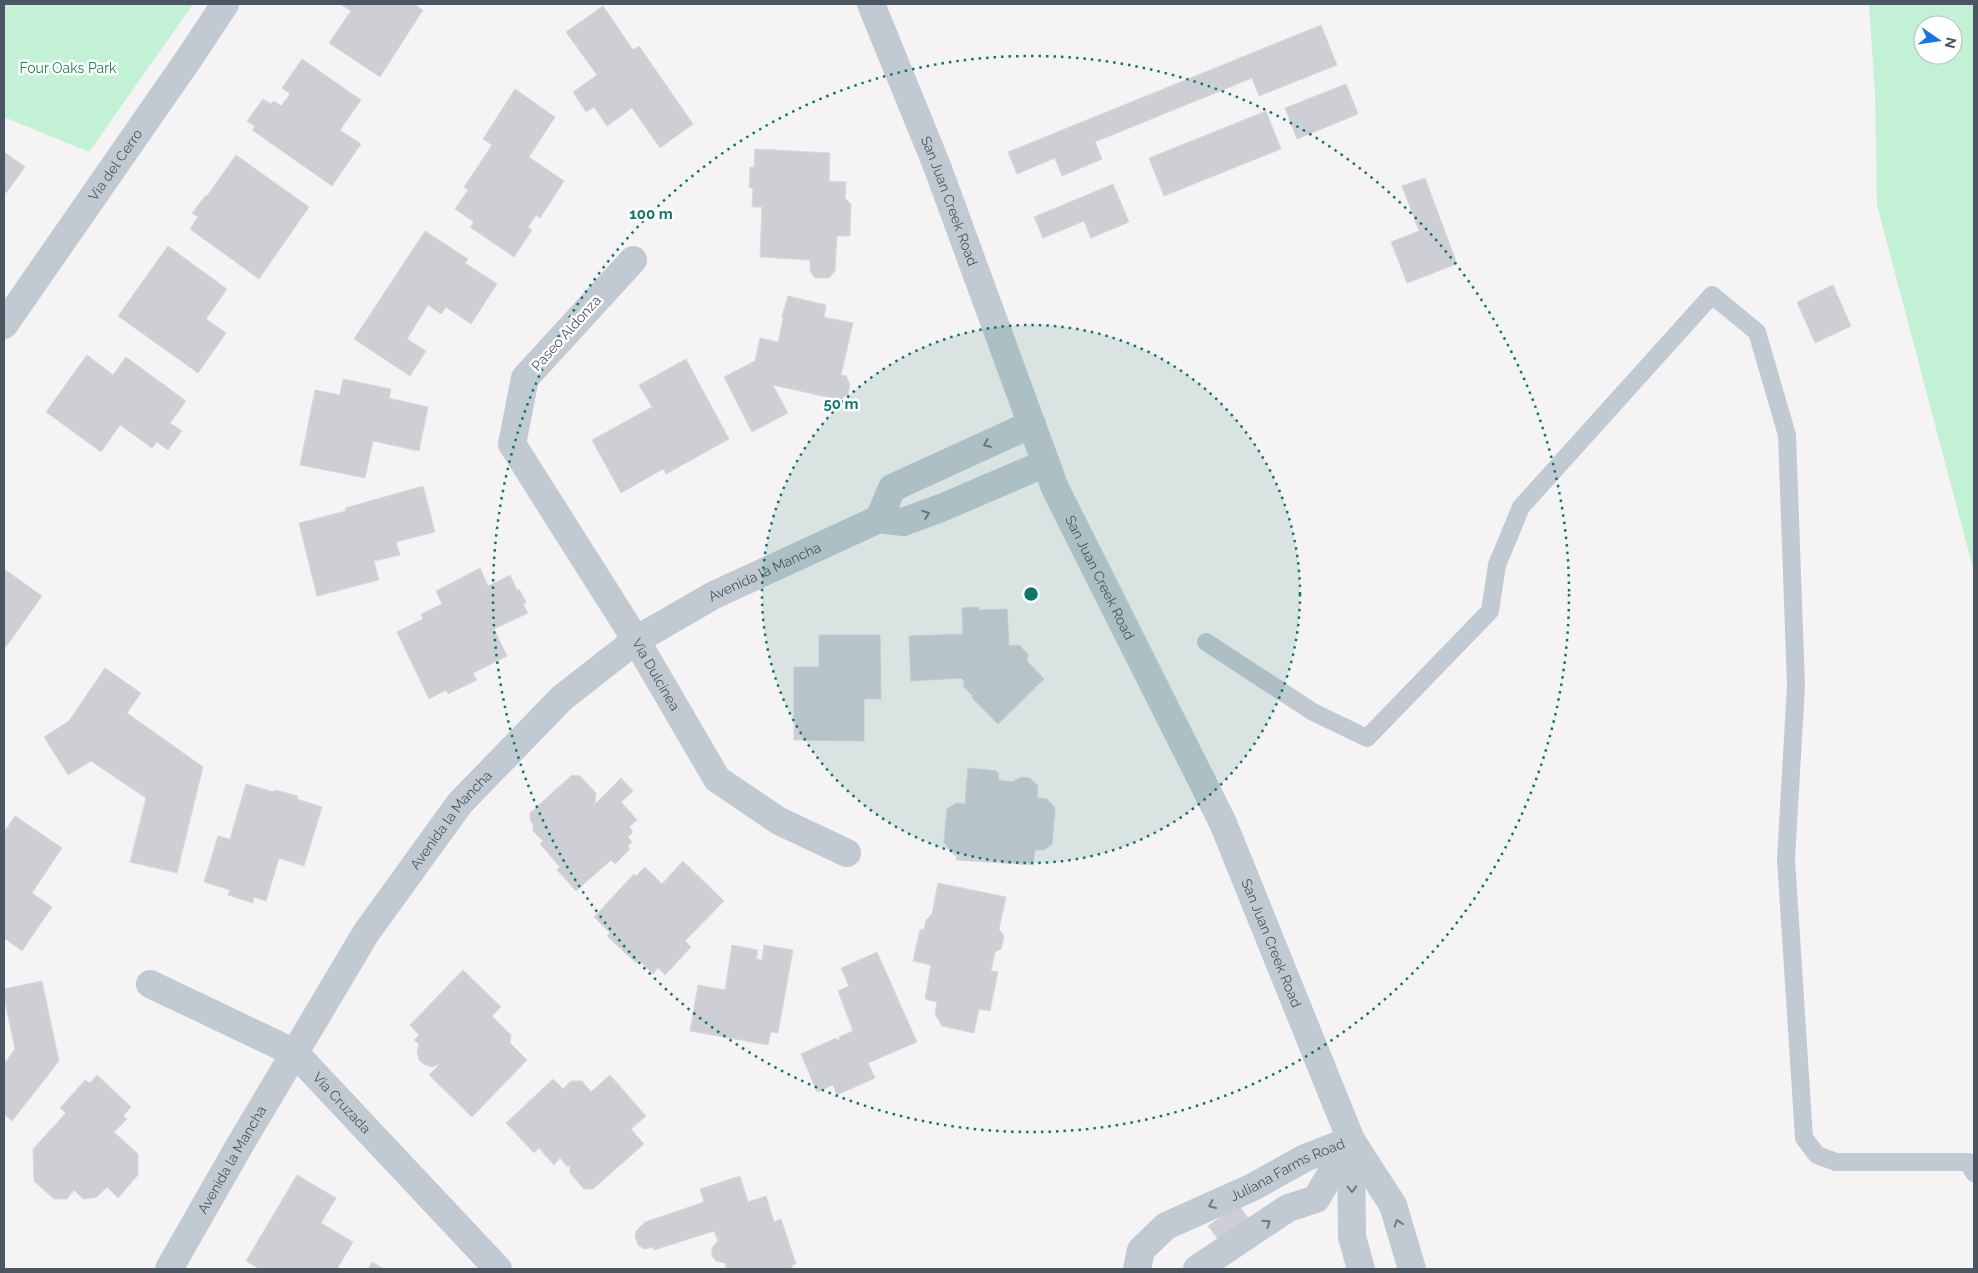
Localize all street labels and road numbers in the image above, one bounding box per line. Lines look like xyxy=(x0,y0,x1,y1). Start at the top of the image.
street label: Via del Cerro xyxy=(85,126,146,204)
street label: San Juan Creek Road xyxy=(918,134,981,268)
street label: Paseo Aldonza xyxy=(528,292,604,374)
street label: San Juan Creek Road xyxy=(1062,513,1138,642)
street label: Avenida la Mancha xyxy=(705,539,823,605)
street label: Via Dulcinea xyxy=(629,636,683,713)
street label: Avenida la Mancha xyxy=(407,767,495,873)
street label: San Juan Creek Road xyxy=(1238,876,1305,1010)
street label: Via Cruzada xyxy=(309,1069,374,1137)
street label: Avenida la Mancha xyxy=(194,1103,269,1217)
street label: Juliana Farms Road xyxy=(1228,1135,1347,1204)

